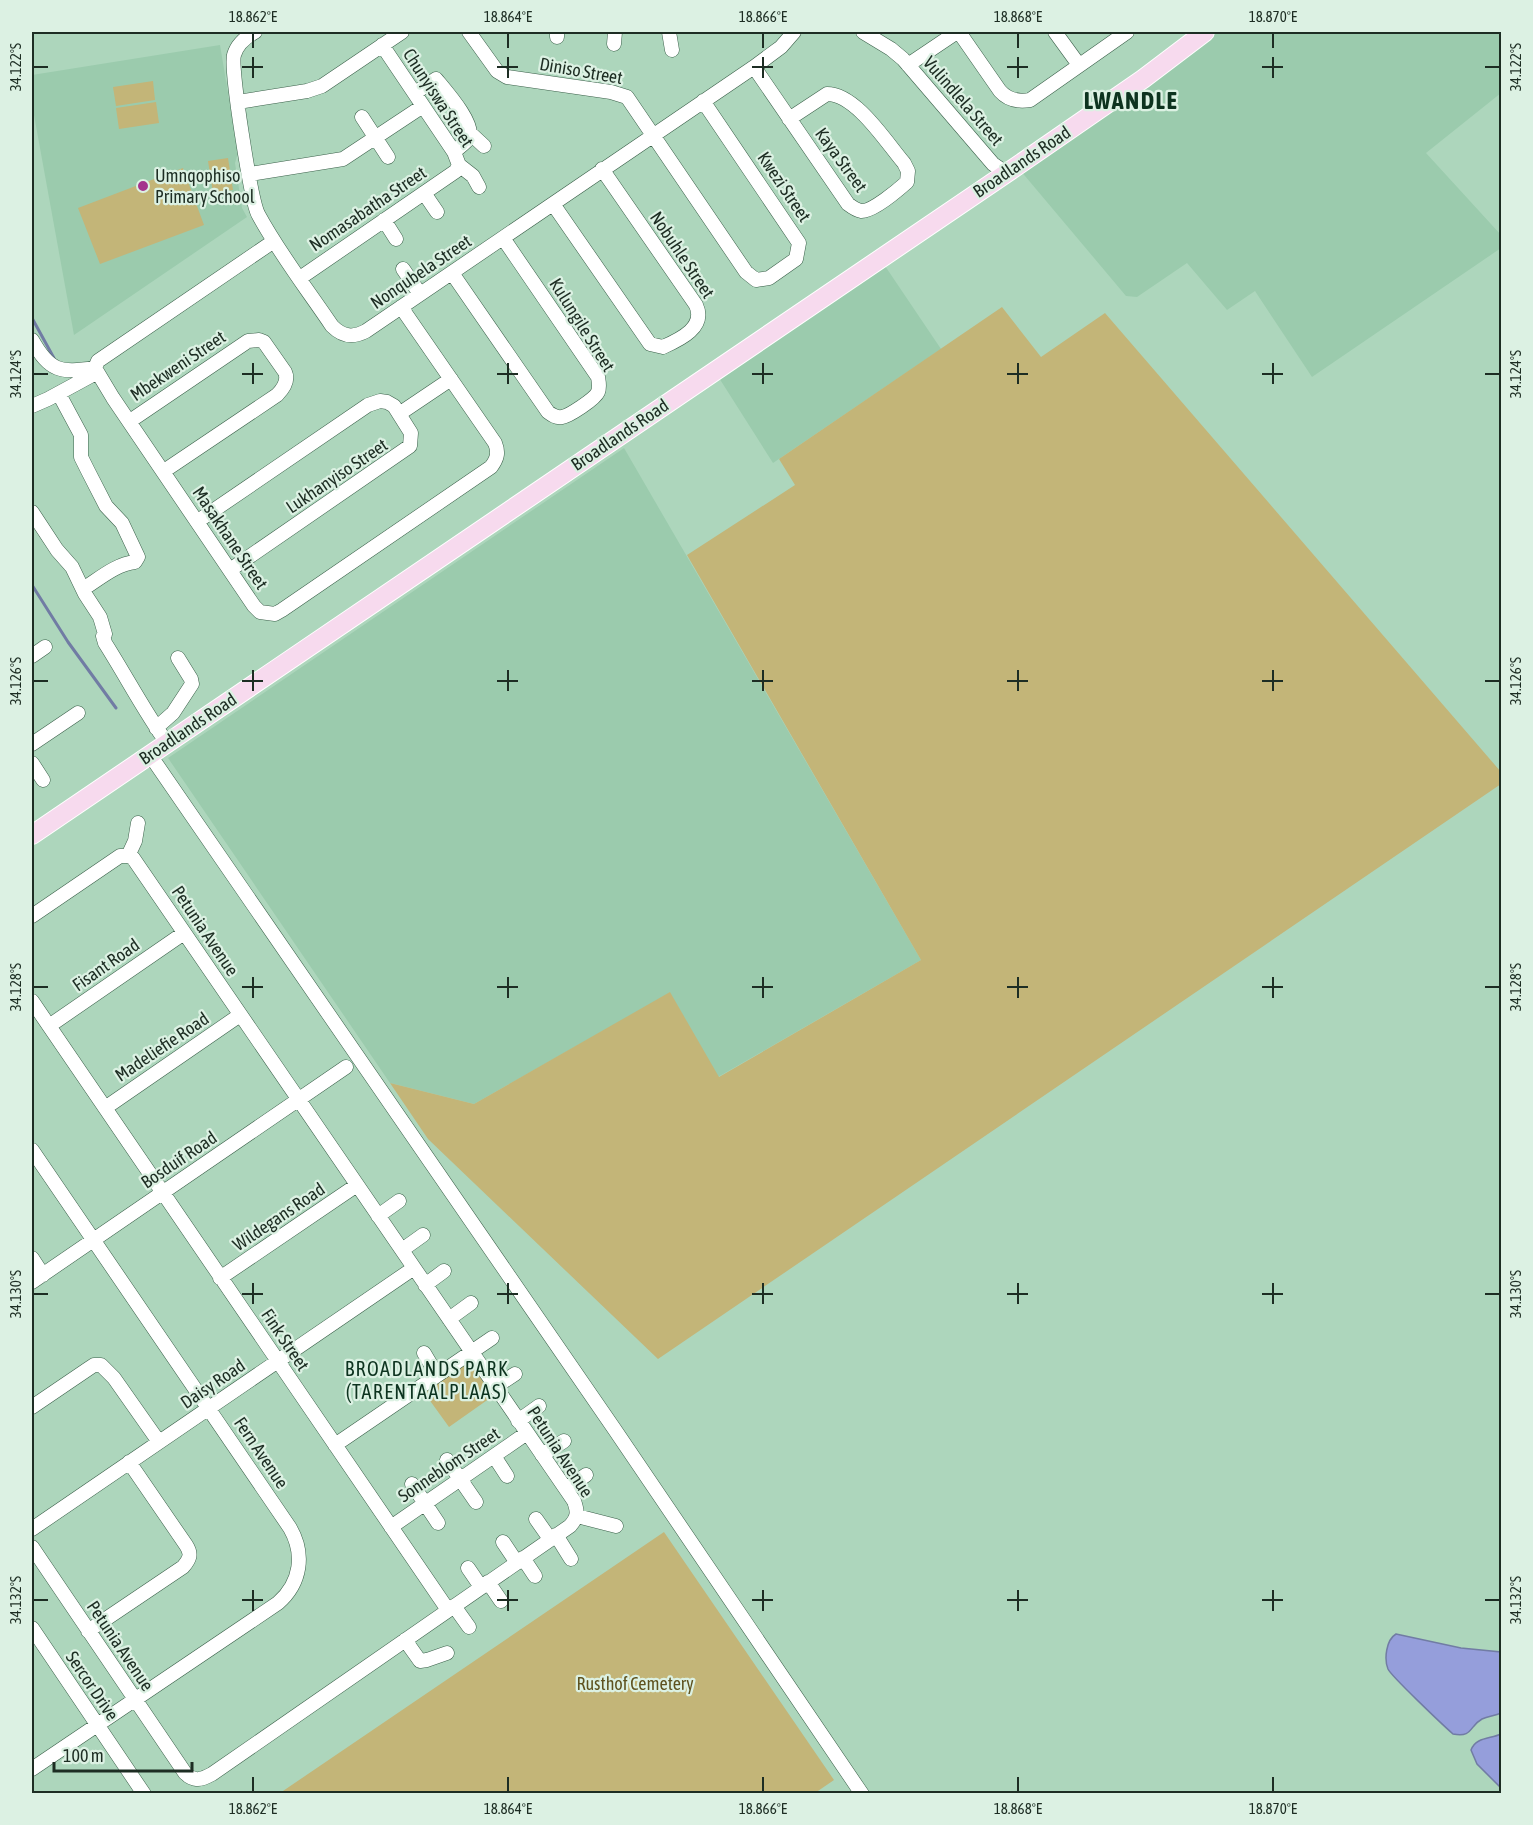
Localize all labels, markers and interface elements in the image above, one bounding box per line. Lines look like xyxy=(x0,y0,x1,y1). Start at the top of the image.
text: 18.862°E xyxy=(229,8,278,25)
text: 18.864°E xyxy=(484,8,533,25)
text: 18.866°E xyxy=(739,8,788,25)
text: 18.868°E xyxy=(994,8,1043,25)
text: 18.870°E xyxy=(1249,8,1298,25)
text: 34.122°S xyxy=(7,43,24,91)
text: 34.122°S xyxy=(1507,43,1524,91)
street label: Chunyiswa Street xyxy=(399,45,478,151)
street label: Vulindlela Street xyxy=(919,52,1008,150)
street label: Diniso Street xyxy=(538,53,624,88)
district label: LWANDLE xyxy=(1084,87,1178,114)
street label: Broadlands Road xyxy=(969,121,1074,202)
street label: Kaya Street xyxy=(811,123,872,196)
street label: Kwezi Street xyxy=(753,148,815,226)
street label: Nomasabatha Street xyxy=(305,162,430,255)
place label: Umnqophiso Primary School xyxy=(155,165,255,207)
marker: Umnqophiso Primary School xyxy=(136,179,150,193)
street label: Nobuhle Street xyxy=(646,207,719,302)
street label: Nonqubela Street xyxy=(366,230,475,313)
street label: Kulungile Street xyxy=(545,274,619,375)
street label: Mbekweni Street xyxy=(126,326,229,405)
text: 34.124°S xyxy=(7,350,24,398)
text: 34.124°S xyxy=(1507,350,1524,398)
street label: Broadlands Road xyxy=(567,394,672,475)
street label: Lukhanyiso Street xyxy=(282,434,391,517)
street label: Masakhane Street xyxy=(188,483,272,593)
text: 34.126°S xyxy=(7,657,24,705)
text: 34.126°S xyxy=(1507,657,1524,705)
street label: Broadlands Road xyxy=(135,688,240,769)
street label: Petunia Avenue xyxy=(168,882,243,980)
street label: Fisant Road xyxy=(68,934,143,995)
text: 34.128°S xyxy=(7,963,24,1011)
text: 34.128°S xyxy=(1507,963,1524,1011)
street label: Madeliefie Road xyxy=(111,1008,212,1086)
street label: Bosduif Road xyxy=(137,1127,220,1192)
street label: Wildegans Road xyxy=(229,1178,329,1255)
text: 34.130°S xyxy=(7,1270,24,1318)
text: 34.130°S xyxy=(1507,1270,1524,1318)
street label: Fink Street xyxy=(257,1305,314,1375)
street label: Daisy Road xyxy=(177,1354,249,1413)
district label: BROADLANDS PARK (TARENTAALPLAAS) xyxy=(345,1357,509,1403)
street label: Petunia Avenue xyxy=(523,1402,598,1501)
street label: Fern Avenue xyxy=(230,1413,293,1492)
street label: Sonneblom Street xyxy=(394,1423,504,1506)
text: 34.132°S xyxy=(7,1576,24,1624)
text: 34.132°S xyxy=(1507,1576,1524,1624)
street label: Petunia Avenue xyxy=(83,1597,158,1695)
street label: Sercor Drive xyxy=(62,1647,123,1724)
park label: Rusthof Cemetery xyxy=(576,1673,694,1694)
scale bar xyxy=(54,1735,192,1773)
text: 100 m xyxy=(63,1745,104,1766)
text: 18.862°E xyxy=(229,1800,278,1817)
text: 18.864°E xyxy=(484,1800,533,1817)
text: 18.866°E xyxy=(739,1800,788,1817)
text: 18.868°E xyxy=(994,1800,1043,1817)
text: 18.870°E xyxy=(1249,1800,1298,1817)

